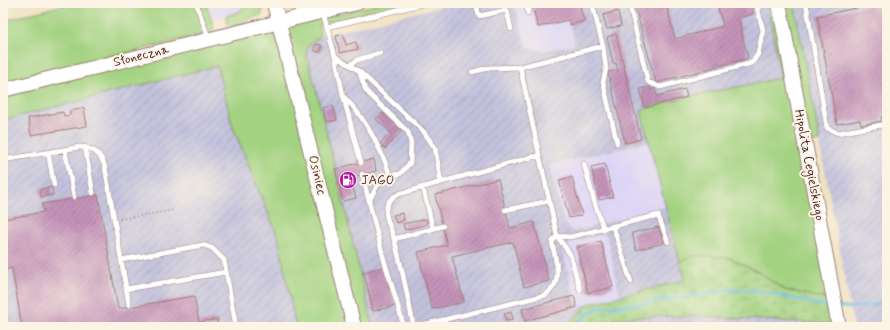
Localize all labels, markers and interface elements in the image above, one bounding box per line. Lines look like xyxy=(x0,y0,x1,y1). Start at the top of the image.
street label: Słoneczna xyxy=(112,41,171,71)
street label: Hipolita Cegielskiego xyxy=(789,108,828,223)
street label: Osiniec xyxy=(304,154,330,196)
fuel station icon: JAGO xyxy=(338,170,358,190)
place label: JAGO xyxy=(361,172,394,189)

